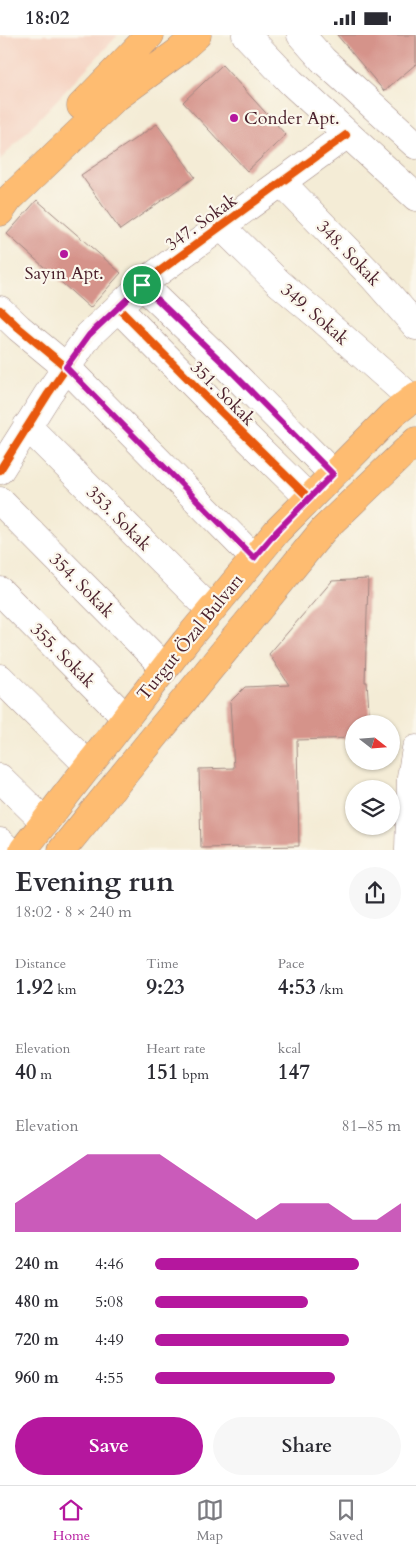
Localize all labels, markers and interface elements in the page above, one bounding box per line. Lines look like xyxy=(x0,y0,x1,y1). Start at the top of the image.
text: 18:02 xyxy=(25,5,69,31)
place label: Conder Apt. xyxy=(244,106,340,131)
marker: Conder Apt. xyxy=(228,112,240,124)
street label: 347. Sokak xyxy=(160,188,242,257)
street label: 348. Sokak xyxy=(311,215,387,292)
marker: Sayın Apt. xyxy=(58,248,70,260)
place label: Sayın Apt. xyxy=(24,261,104,286)
pin xyxy=(121,264,163,306)
icon: arrive xyxy=(128,271,156,299)
street label: 349. Sokak xyxy=(275,278,354,351)
street label: 351. Sokak xyxy=(185,355,261,432)
street label: 353. Sokak xyxy=(81,480,157,557)
street label: 354. Sokak xyxy=(44,547,120,624)
street label: Turgut Özal Bulvarı xyxy=(132,569,249,706)
street label: 355. Sokak xyxy=(25,617,101,694)
north arrow xyxy=(345,715,400,770)
map controls xyxy=(345,715,400,835)
button: layers xyxy=(345,780,400,835)
text: Evening run xyxy=(15,863,174,901)
button: share xyxy=(349,867,401,919)
text: 18:02 · 8 × 240 m xyxy=(15,901,132,923)
text: Distance xyxy=(15,954,66,973)
text: Time xyxy=(146,954,179,973)
text: Pace xyxy=(278,954,305,973)
text: 1.92 xyxy=(15,973,53,1002)
text: 9:23 xyxy=(146,973,185,1002)
text: 4:53 xyxy=(278,973,316,1002)
text: km xyxy=(53,980,76,999)
text: /km xyxy=(316,980,344,999)
text: Elevation xyxy=(15,1039,71,1058)
text: Heart rate xyxy=(146,1039,206,1058)
text: kcal xyxy=(278,1039,301,1058)
text: 40 xyxy=(15,1058,37,1087)
text: 151 xyxy=(146,1058,179,1087)
text: 147 xyxy=(278,1058,310,1087)
text: m xyxy=(37,1065,52,1084)
text: bpm xyxy=(179,1065,209,1084)
text: Elevation xyxy=(15,1115,79,1137)
text: 81–85 m xyxy=(342,1115,401,1137)
text: 240 m xyxy=(15,1253,59,1275)
text: 4:46 xyxy=(95,1253,124,1275)
text: 480 m xyxy=(15,1291,59,1313)
text: 5:08 xyxy=(95,1291,124,1313)
text: 720 m xyxy=(15,1329,59,1351)
text: 4:49 xyxy=(95,1329,124,1351)
text: 960 m xyxy=(15,1367,59,1389)
text: 4:55 xyxy=(95,1367,124,1389)
button: Save xyxy=(15,1417,203,1475)
button: Share xyxy=(213,1417,401,1475)
tab: Home xyxy=(53,1496,90,1545)
tab: Map xyxy=(196,1496,224,1545)
tab: Saved xyxy=(329,1496,363,1545)

